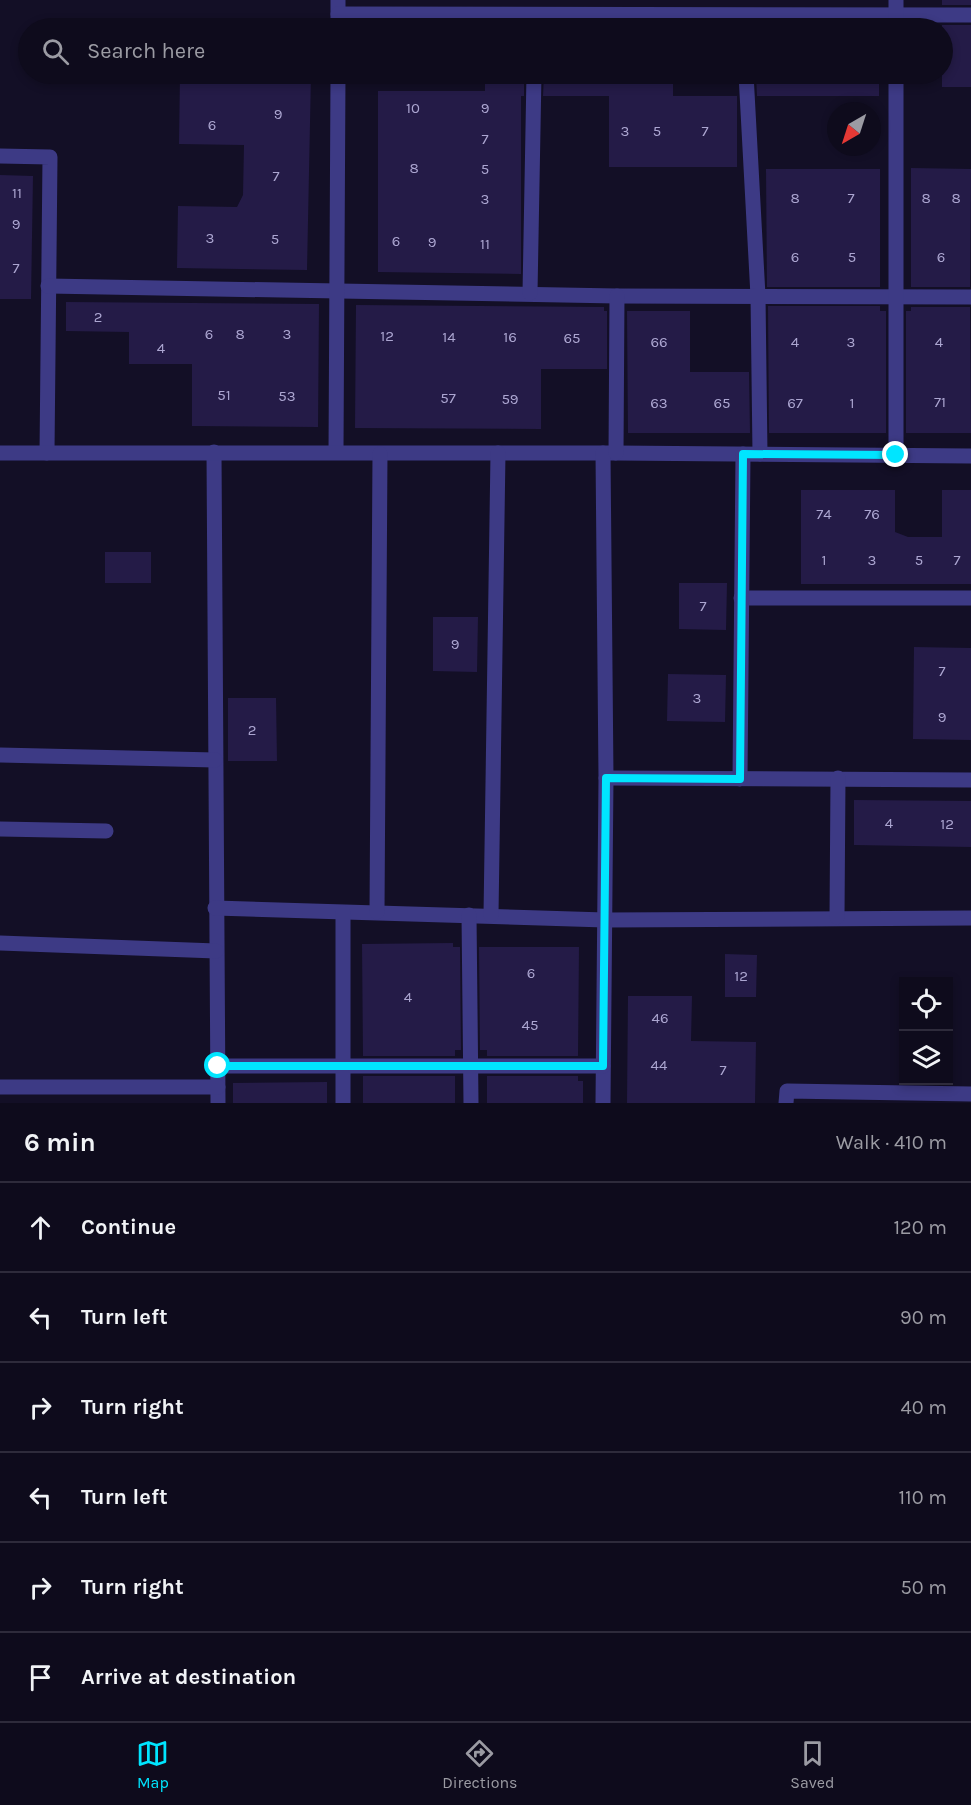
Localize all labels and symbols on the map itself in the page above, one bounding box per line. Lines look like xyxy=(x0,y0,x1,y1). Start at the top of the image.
house number: 10 xyxy=(406,99,420,117)
house number: 9 xyxy=(481,99,489,117)
north arrow xyxy=(827,102,881,156)
house number: 9 xyxy=(274,105,282,123)
house number: 6 xyxy=(208,116,216,134)
house number: 3 xyxy=(621,122,629,140)
house number: 5 xyxy=(653,122,661,140)
house number: 7 xyxy=(701,122,709,140)
house number: 7 xyxy=(481,130,489,148)
house number: 8 xyxy=(409,159,419,177)
house number: 5 xyxy=(481,160,489,178)
house number: 7 xyxy=(272,167,280,185)
house number: 11 xyxy=(12,184,22,202)
house number: 8 xyxy=(790,189,800,207)
house number: 7 xyxy=(847,189,855,207)
house number: 8 xyxy=(921,189,931,207)
house number: 8 xyxy=(951,189,961,207)
house number: 3 xyxy=(481,190,489,208)
house number: 9 xyxy=(12,215,20,233)
house number: 3 xyxy=(206,229,214,247)
house number: 5 xyxy=(271,230,279,248)
house number: 6 xyxy=(392,232,400,250)
house number: 9 xyxy=(428,233,436,251)
house number: 11 xyxy=(480,235,490,253)
house number: 6 xyxy=(791,248,799,266)
house number: 5 xyxy=(848,248,856,266)
house number: 6 xyxy=(937,248,945,266)
house number: 7 xyxy=(12,259,20,277)
house number: 2 xyxy=(94,308,102,326)
house number: 6 xyxy=(205,325,213,343)
house number: 8 xyxy=(235,325,245,343)
house number: 3 xyxy=(283,325,291,343)
house number: 12 xyxy=(380,327,394,345)
house number: 14 xyxy=(442,328,456,346)
house number: 16 xyxy=(503,328,517,346)
house number: 65 xyxy=(563,329,581,347)
house number: 66 xyxy=(650,333,668,351)
house number: 4 xyxy=(791,333,800,351)
house number: 3 xyxy=(847,333,855,351)
house number: 4 xyxy=(935,333,944,351)
house number: 4 xyxy=(157,339,166,357)
house number: 51 xyxy=(217,386,231,404)
house number: 53 xyxy=(278,387,296,405)
house number: 57 xyxy=(440,389,456,407)
house number: 59 xyxy=(501,390,519,408)
house number: 71 xyxy=(934,393,946,411)
house number: 63 xyxy=(650,394,668,412)
house number: 65 xyxy=(713,394,731,412)
house number: 67 xyxy=(787,394,803,412)
house number: 1 xyxy=(850,394,854,412)
route end xyxy=(882,441,908,467)
house number: 74 xyxy=(816,505,832,523)
house number: 76 xyxy=(864,505,880,523)
house number: 1 xyxy=(822,551,826,569)
house number: 3 xyxy=(868,551,876,569)
house number: 5 xyxy=(915,551,923,569)
house number: 7 xyxy=(953,551,961,569)
house number: 7 xyxy=(699,597,707,615)
house number: 9 xyxy=(451,635,459,653)
house number: 7 xyxy=(938,662,946,680)
house number: 3 xyxy=(693,689,701,707)
house number: 9 xyxy=(938,708,946,726)
house number: 2 xyxy=(248,721,256,739)
house number: 4 xyxy=(885,814,894,832)
house number: 12 xyxy=(940,815,954,833)
house number: 6 xyxy=(527,964,535,982)
house number: 12 xyxy=(734,967,748,985)
house number: 4 xyxy=(404,988,413,1006)
house number: 46 xyxy=(652,1009,668,1027)
house number: 45 xyxy=(522,1016,538,1034)
route start xyxy=(204,1052,230,1078)
house number: 44 xyxy=(651,1056,668,1074)
house number: 7 xyxy=(719,1061,727,1079)

